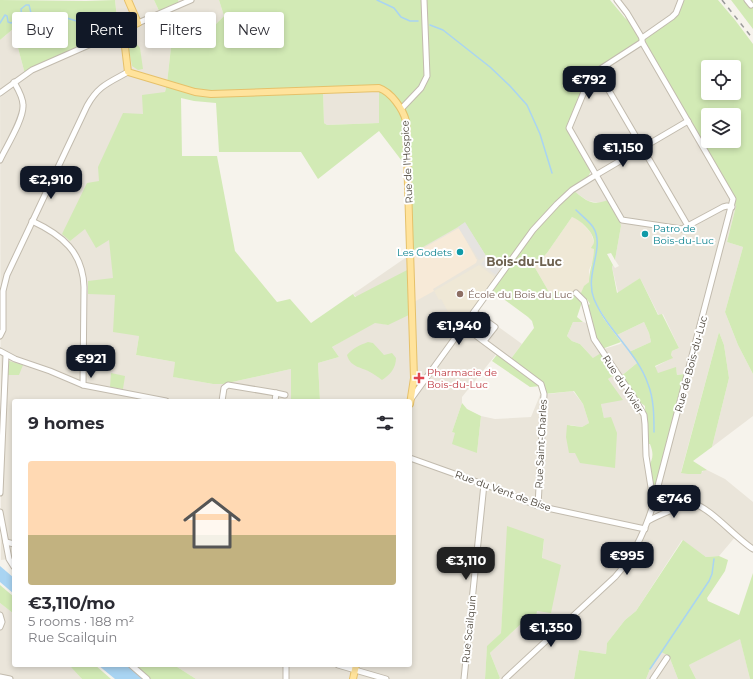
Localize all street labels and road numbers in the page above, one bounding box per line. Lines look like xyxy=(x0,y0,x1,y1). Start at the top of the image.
street label: Rue de l'Hospice xyxy=(398,120,416,204)
street label: Rue de Bois-du-Luc xyxy=(672,314,710,413)
street label: Rue du Vivier xyxy=(599,353,647,415)
street label: Rue Saint-Charles xyxy=(532,399,550,489)
street label: Rue du Vent de Bise xyxy=(453,468,553,514)
street label: Rue Scailquin xyxy=(459,594,479,664)

